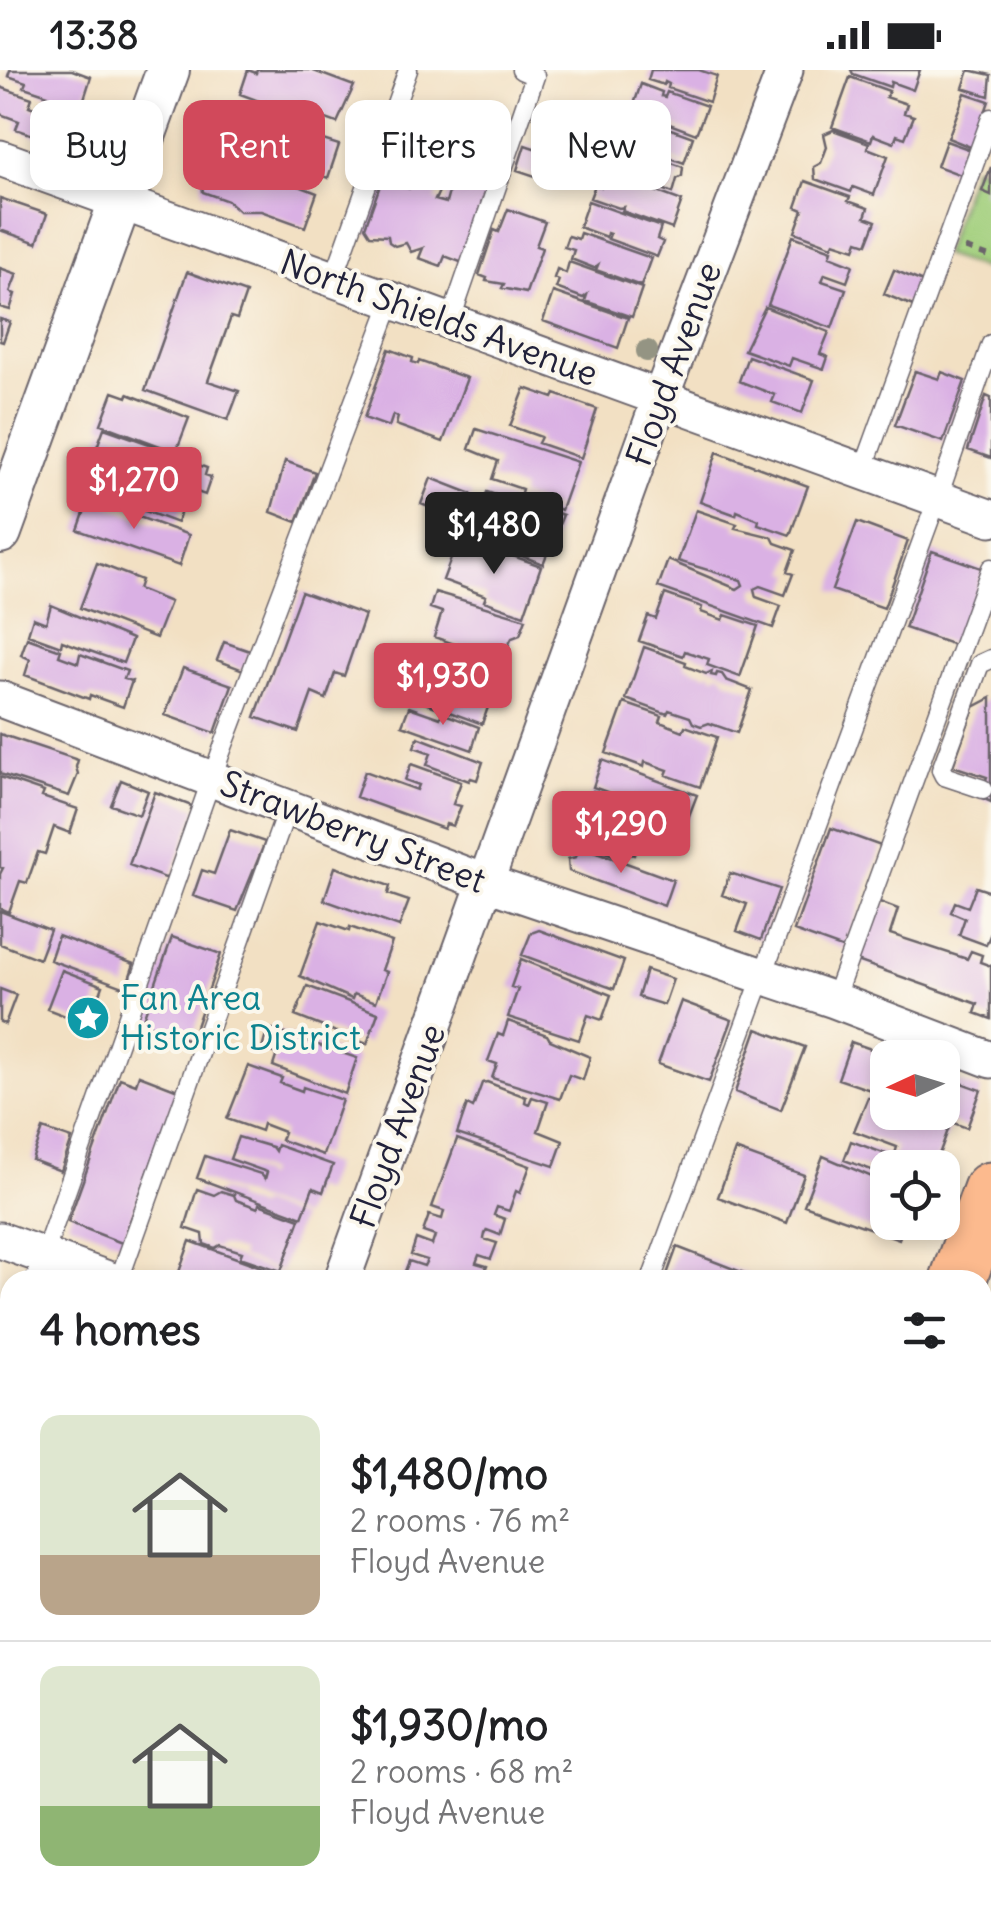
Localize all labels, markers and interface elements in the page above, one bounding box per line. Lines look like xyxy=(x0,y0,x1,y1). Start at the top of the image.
text: 13:38 xyxy=(50,12,139,59)
chip: Buy xyxy=(30,100,163,190)
chip: Rent xyxy=(183,100,325,190)
chip: Filters xyxy=(345,100,511,190)
chip: New xyxy=(531,100,671,190)
street label: North Shields Avenue xyxy=(275,239,604,395)
street label: Floyd Avenue xyxy=(616,256,730,471)
pin: $1,270 xyxy=(53,447,215,532)
text: $1,270 xyxy=(89,459,179,500)
pin: $1,480 xyxy=(413,492,575,577)
text: $1,480 xyxy=(447,504,541,545)
pin: $1,930 xyxy=(362,643,524,728)
text: $1,930 xyxy=(396,655,490,696)
street label: Strawberry Street xyxy=(215,760,492,902)
pin: $1,290 xyxy=(540,791,702,876)
text: $1,290 xyxy=(574,803,668,844)
place label: Fan Area Historic District xyxy=(120,975,361,1059)
place icon: Fan Area Historic District xyxy=(65,995,111,1041)
street label: Floyd Avenue xyxy=(340,1018,454,1233)
north arrow xyxy=(870,1040,960,1130)
map controls xyxy=(870,1040,960,1240)
button: locate xyxy=(870,1150,960,1240)
icon: filters xyxy=(897,1303,952,1358)
text: 4 homes xyxy=(40,1304,201,1356)
text: $1,480/mo xyxy=(350,1448,548,1500)
icon: home xyxy=(120,1455,240,1575)
text: 2 rooms · 76 m² xyxy=(350,1500,570,1541)
text: Floyd Avenue xyxy=(350,1541,545,1582)
text: $1,930/mo xyxy=(350,1699,548,1751)
icon: home xyxy=(120,1706,240,1826)
text: 2 rooms · 68 m² xyxy=(350,1751,573,1792)
text: Floyd Avenue xyxy=(350,1792,545,1833)

